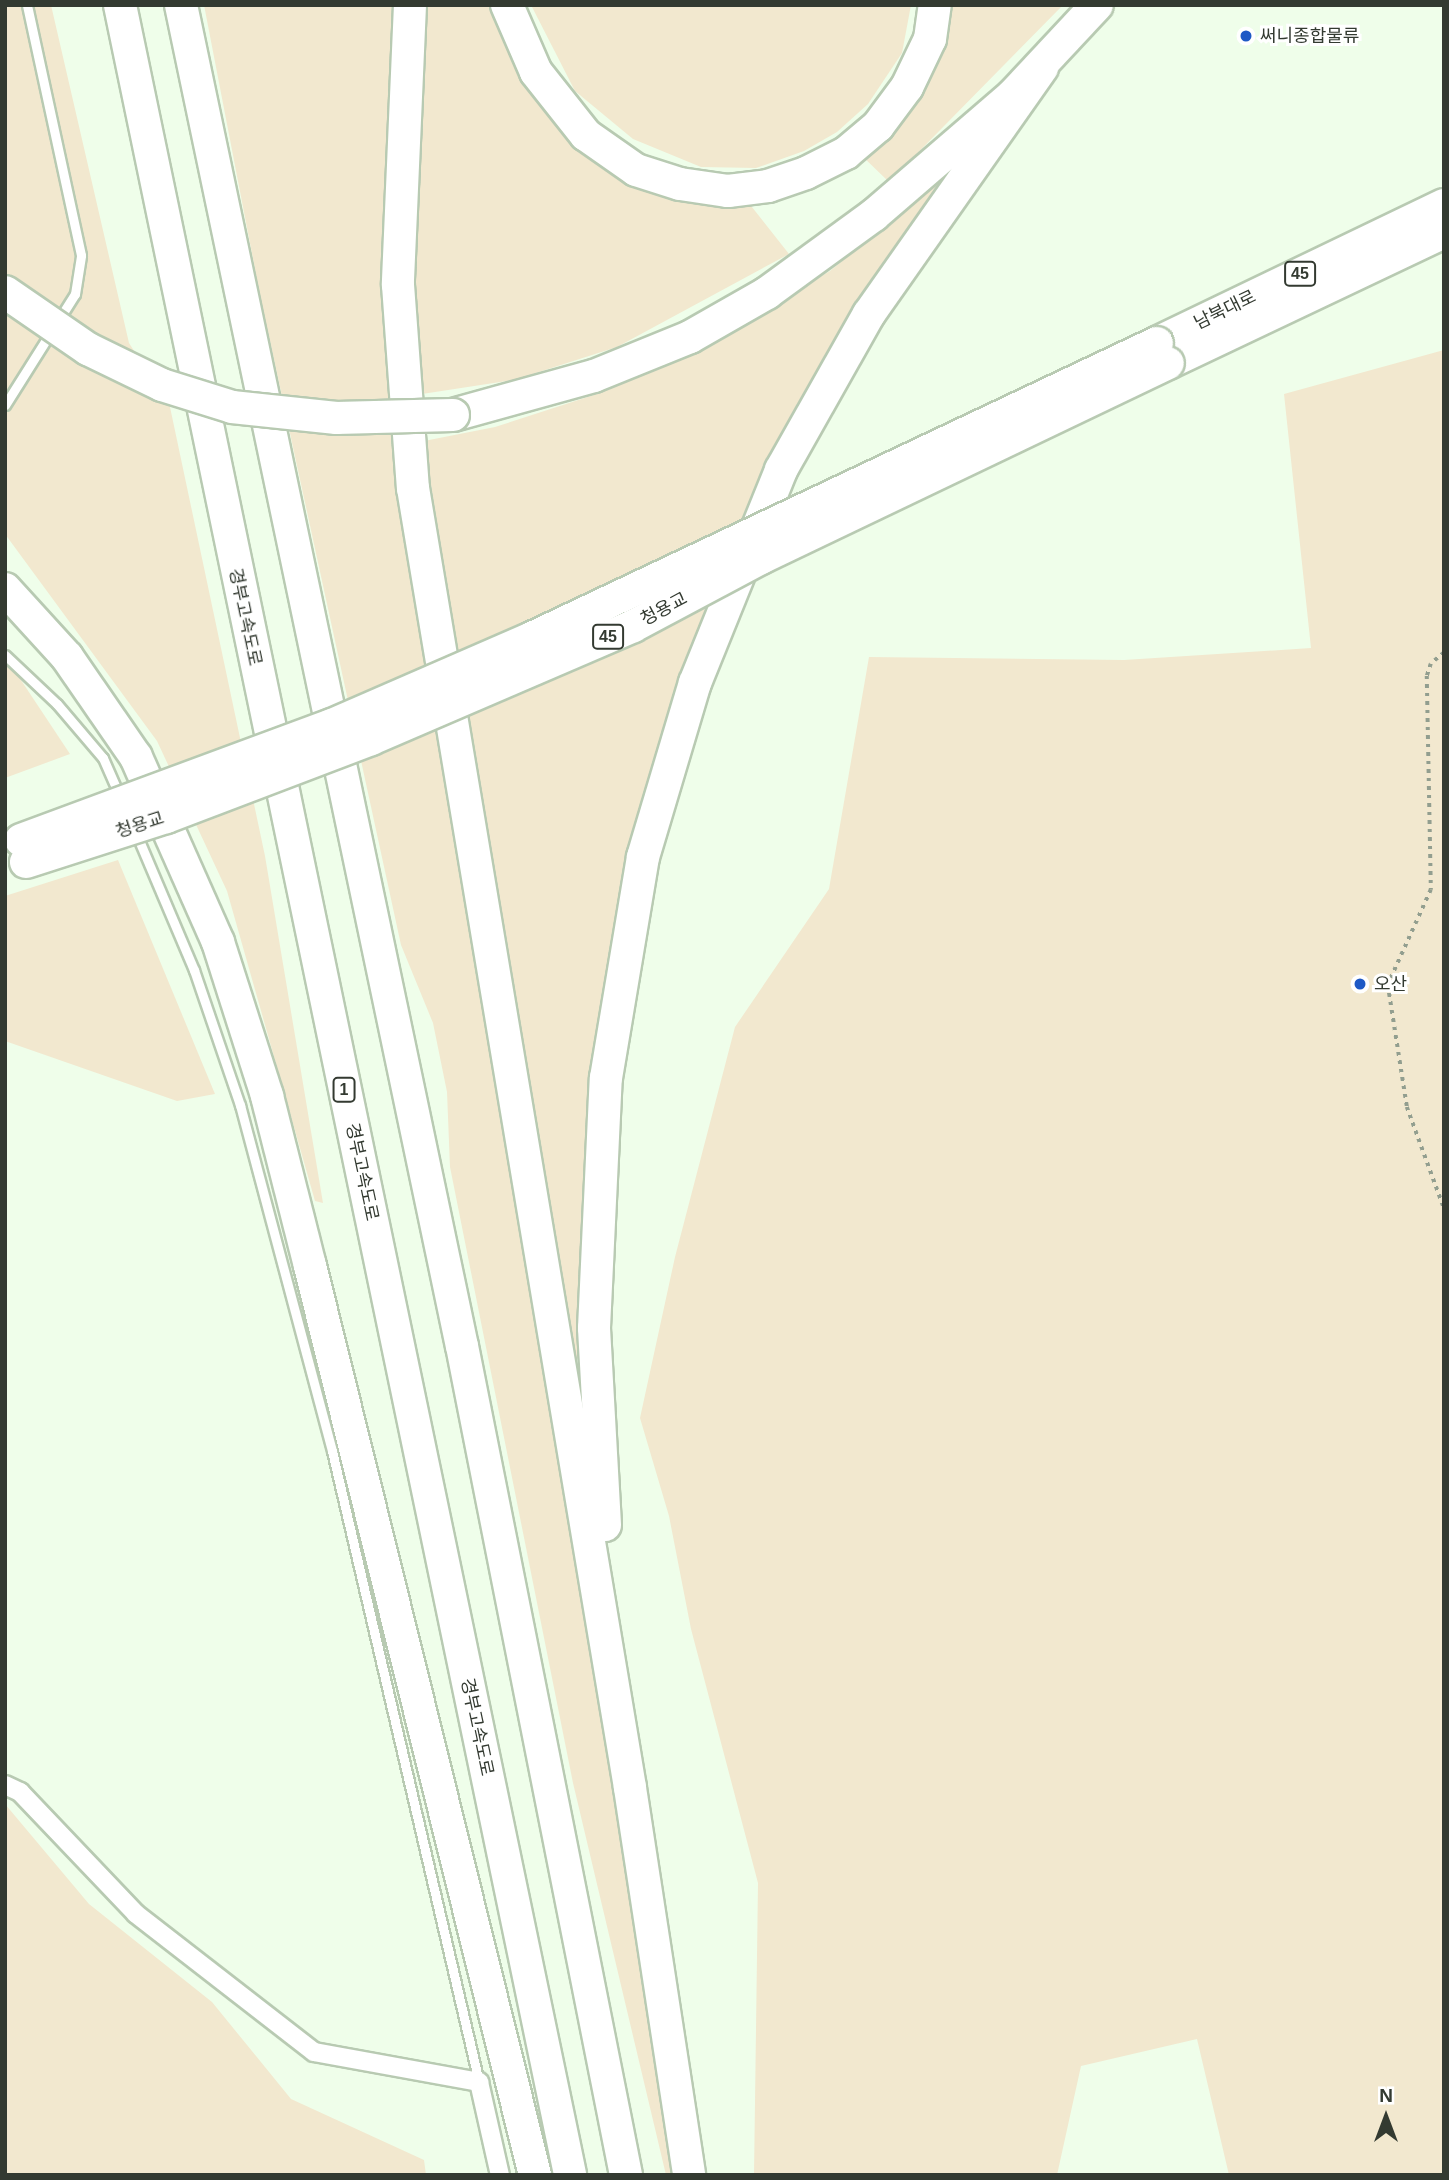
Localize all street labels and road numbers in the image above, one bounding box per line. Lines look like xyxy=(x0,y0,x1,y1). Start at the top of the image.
road number: 45 xyxy=(1282,262,1318,286)
street label: 남북대로 xyxy=(1190,286,1260,334)
street label: 경부고속도로 xyxy=(224,566,266,668)
street label: 청용교 xyxy=(637,588,691,630)
road number: 45 xyxy=(590,624,626,650)
street label: 청용교 xyxy=(113,807,167,843)
road number: 1 xyxy=(332,1078,356,1102)
street label: 경부고속도로 xyxy=(341,1121,383,1223)
street label: 경부고속도로 xyxy=(456,1676,498,1778)

